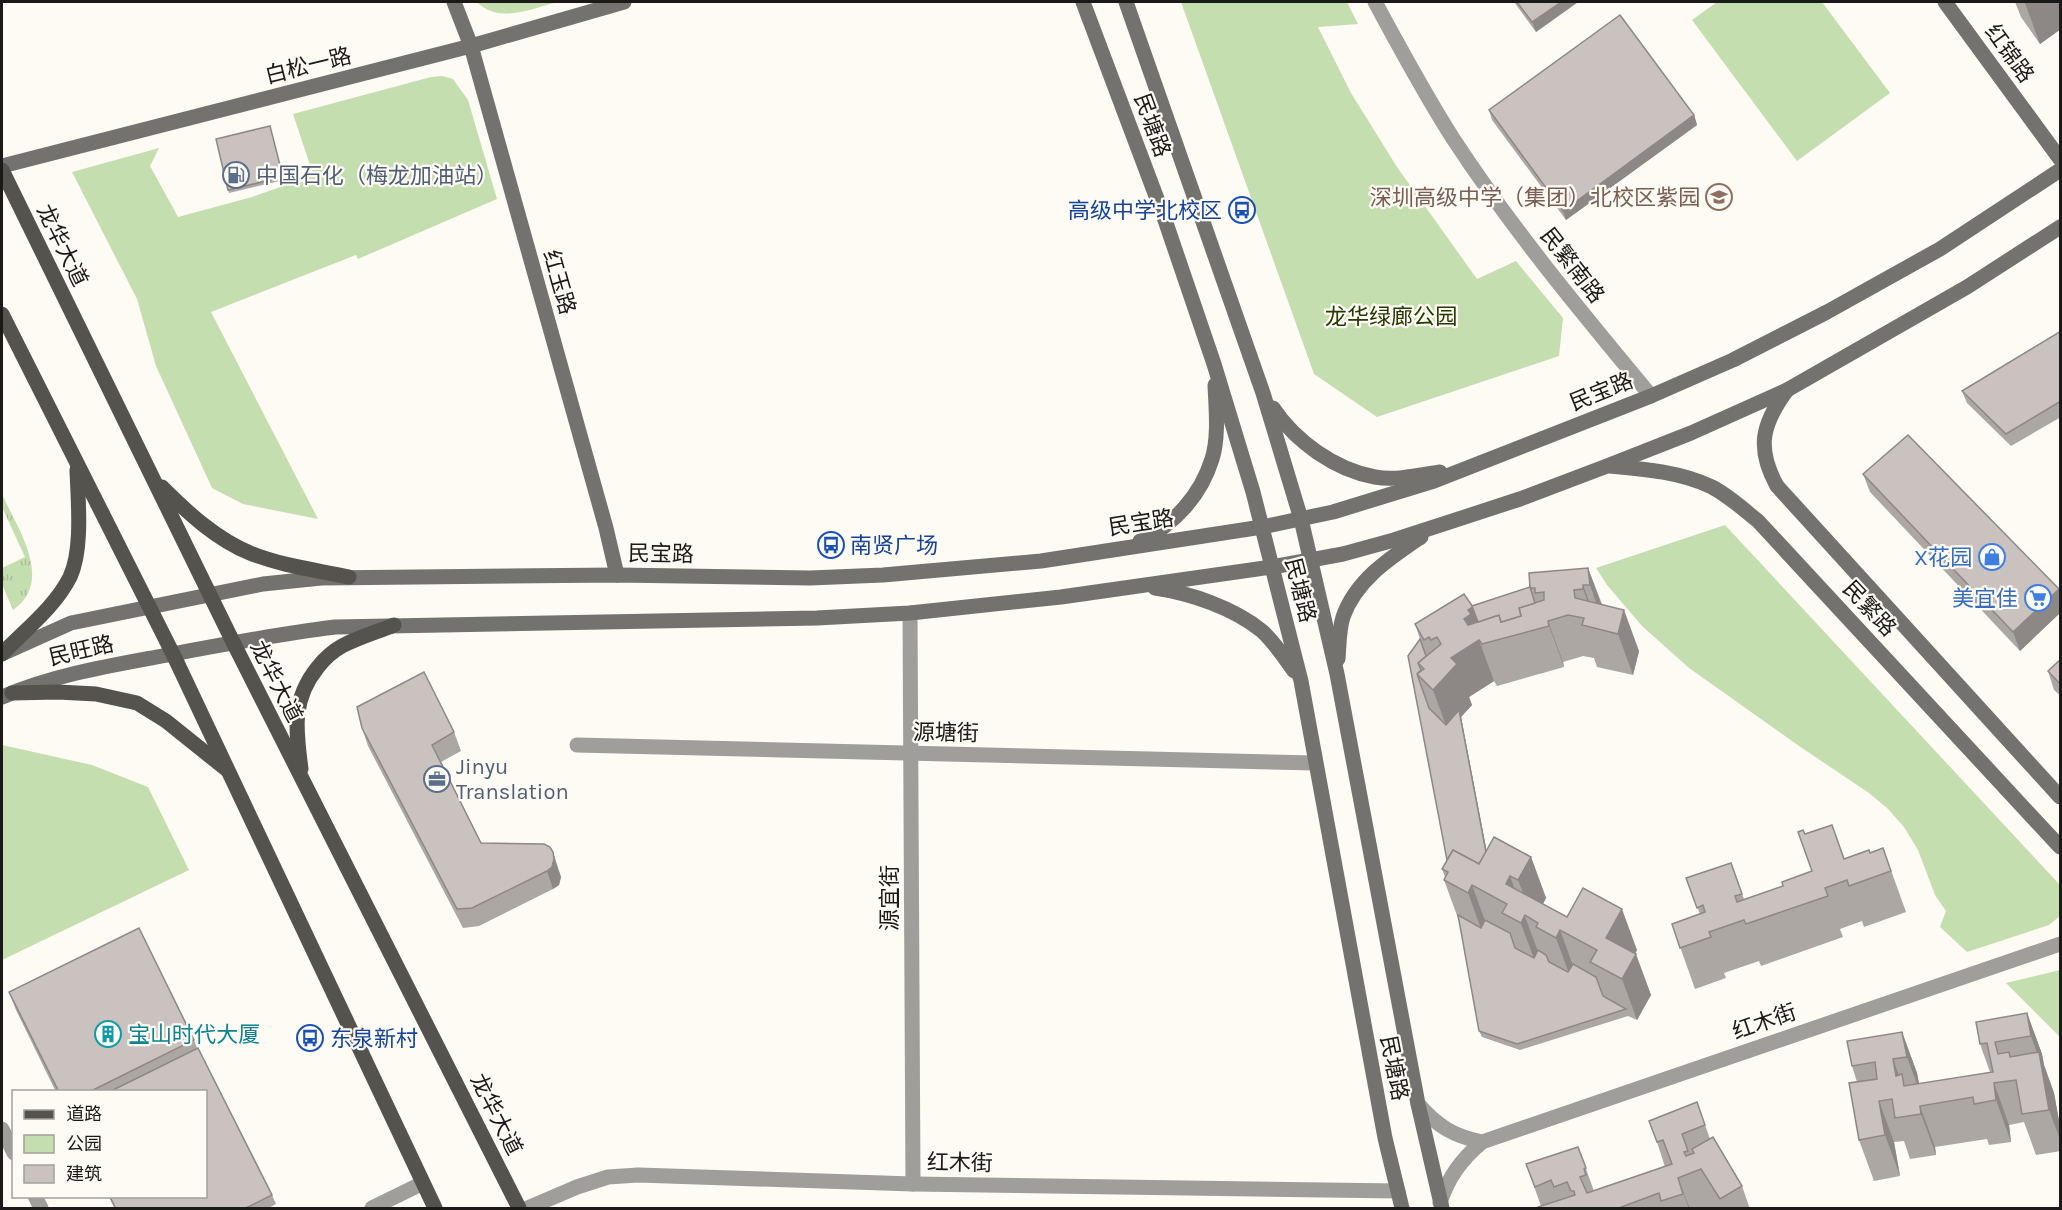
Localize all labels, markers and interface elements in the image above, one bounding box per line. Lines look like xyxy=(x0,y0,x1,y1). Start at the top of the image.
street label: 红锦路 xyxy=(1979,19,2039,88)
street label: 白松一路 xyxy=(262,43,354,89)
street label: 民塘路 xyxy=(1129,90,1176,161)
fuel station icon: 中国石化（梅龙加油站） xyxy=(221,160,251,190)
place label: 中国石化（梅龙加油站） xyxy=(256,163,498,189)
school or university icon: 深圳高级中学（集团）北校区紫园 xyxy=(1704,182,1734,212)
place label: 深圳高级中学（集团）北校区紫园 xyxy=(1370,185,1700,211)
bus stop icon: 高级中学北校区 xyxy=(1227,195,1257,225)
place label: 高级中学北校区 xyxy=(1068,198,1222,224)
street label: 龙华大道 xyxy=(31,200,93,291)
street label: 民繁南路 xyxy=(1535,223,1610,308)
street label: 红玉路 xyxy=(537,247,581,318)
park label: 龙华绿廊公园 xyxy=(1325,304,1457,330)
street label: 民宝路 xyxy=(1566,368,1637,416)
street label: 民宝路 xyxy=(1107,505,1176,541)
bus stop icon: 南贤广场 xyxy=(816,530,846,560)
place label: 南贤广场 xyxy=(850,533,938,559)
street label: 民宝路 xyxy=(628,540,694,568)
shop icon: X花园 xyxy=(1977,542,2007,572)
place label: X花园 xyxy=(1914,545,1972,571)
street label: 民塘路 xyxy=(1279,555,1321,625)
street label: 民繁路 xyxy=(1837,576,1901,642)
supermarket icon: 美宜佳 xyxy=(2023,583,2053,613)
place label: 美宜佳 xyxy=(1952,586,2018,612)
street label: 民旺路 xyxy=(46,631,116,671)
street label: 龙华大道 xyxy=(245,636,308,727)
street label: 源塘街 xyxy=(913,719,979,747)
place label: Jinyu Translation xyxy=(456,754,569,805)
office icon: Jinyu Translation xyxy=(422,764,452,794)
street label: 源宜街 xyxy=(877,865,903,931)
street label: 红木街 xyxy=(1729,999,1800,1045)
building icon: 宝山时代大厦 xyxy=(93,1019,123,1049)
place label: 宝山时代大厦 xyxy=(128,1022,260,1048)
bus stop icon: 东泉新村 xyxy=(295,1023,325,1053)
place label: 东泉新村 xyxy=(330,1026,418,1052)
street label: 民塘路 xyxy=(1375,1033,1413,1103)
street label: 龙华大道 xyxy=(465,1069,528,1160)
legend xyxy=(12,1090,207,1198)
text: 道路 xyxy=(66,1103,102,1125)
text: 公园 xyxy=(66,1133,102,1155)
street label: 红木街 xyxy=(927,1149,993,1177)
text: 建筑 xyxy=(66,1163,102,1185)

